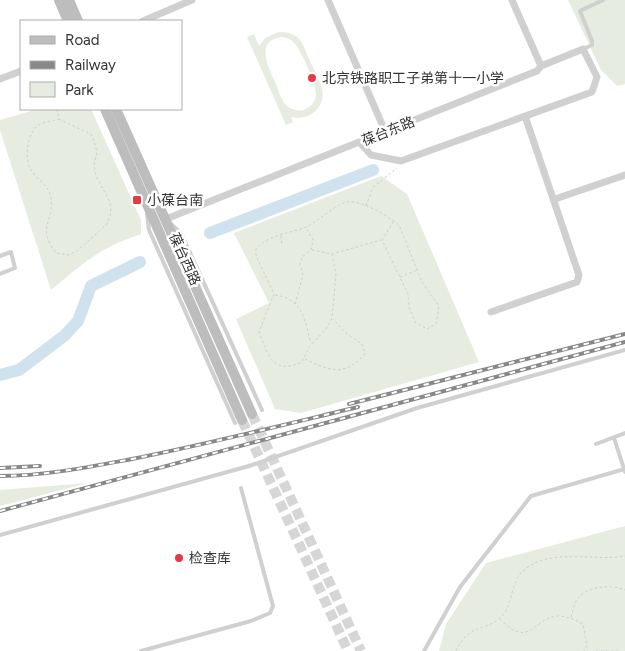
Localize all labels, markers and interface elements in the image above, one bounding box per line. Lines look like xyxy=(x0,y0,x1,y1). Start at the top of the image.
legend xyxy=(20,20,182,110)
text: Road xyxy=(65,31,100,49)
text: Railway xyxy=(65,56,116,74)
place label: 北京铁路职工子弟第十一小学 xyxy=(322,70,504,87)
marker: 北京铁路职工子弟第十一小学 xyxy=(306,72,318,84)
text: Park xyxy=(65,81,94,99)
street label: 葆台东路 xyxy=(359,113,417,150)
place label: 小葆台南 xyxy=(147,192,203,209)
marker: 小葆台南 xyxy=(131,194,143,206)
street label: 葆台西路 xyxy=(165,230,204,288)
place label: 检查库 xyxy=(189,550,231,567)
marker: 检查库 xyxy=(173,552,185,564)

